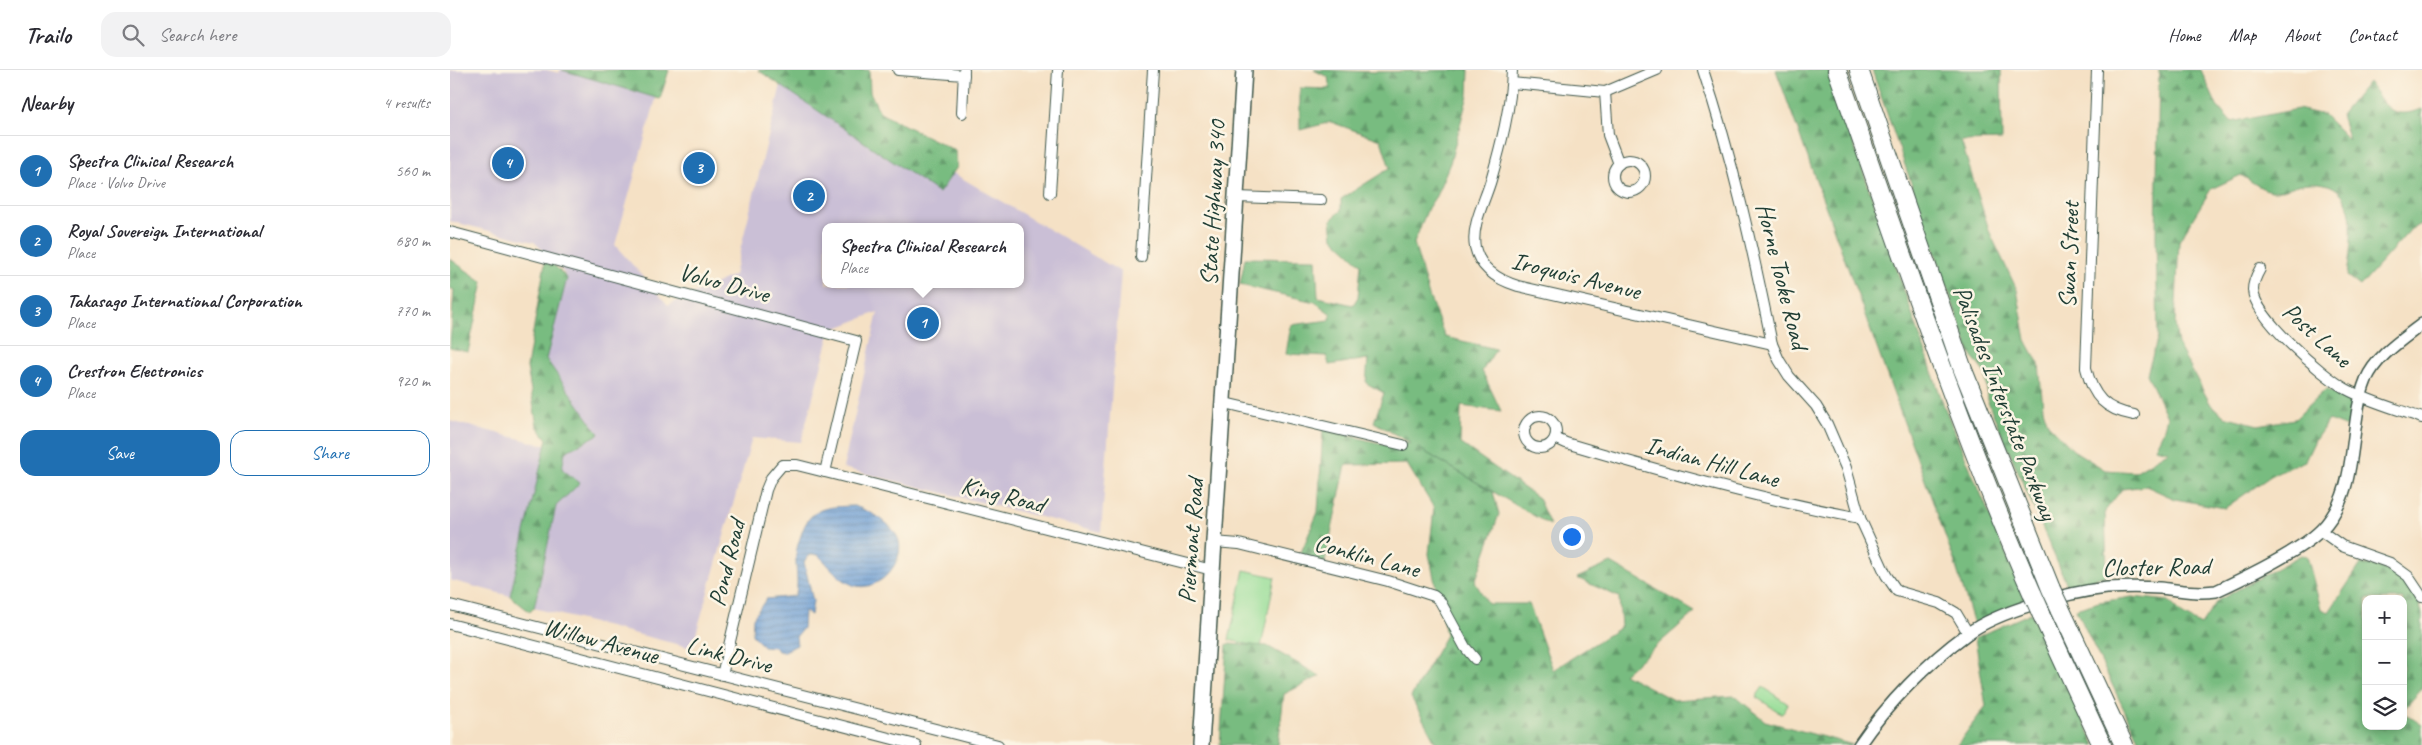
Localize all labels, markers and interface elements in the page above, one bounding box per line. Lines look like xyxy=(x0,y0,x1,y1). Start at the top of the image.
search box xyxy=(101,12,451,57)
text: Trailo xyxy=(25,20,71,50)
icon: search xyxy=(119,21,147,49)
text: Search here xyxy=(159,23,236,47)
text: Home xyxy=(2168,24,2201,46)
text: Map xyxy=(2229,24,2256,46)
text: About xyxy=(2284,24,2320,46)
text: Contact xyxy=(2348,24,2397,46)
text: Nearby xyxy=(20,90,73,116)
text: 4 results xyxy=(383,93,430,113)
street label: State Highway 340 xyxy=(1193,118,1233,287)
pin: 4 xyxy=(492,144,524,182)
text: Spectra Clinical Research xyxy=(67,149,233,173)
pin: 3 xyxy=(683,149,715,187)
text: 1 xyxy=(32,161,40,181)
text: 560 m xyxy=(396,161,430,181)
text: Place · Volvo Drive xyxy=(67,173,165,193)
pin: 2 xyxy=(793,177,825,215)
street label: Swan Street xyxy=(2051,199,2087,309)
street label: Horne Tooke Road xyxy=(1748,200,1817,356)
text: Royal Sovereign International xyxy=(67,219,261,243)
popup xyxy=(822,223,1024,288)
text: 2 xyxy=(32,231,40,251)
text: 680 m xyxy=(396,231,430,251)
text: Spectra Clinical Research xyxy=(840,234,1006,258)
text: Place xyxy=(67,243,95,263)
street label: Iroquois Avenue xyxy=(1508,245,1646,308)
street label: Volvo Drive xyxy=(675,256,774,311)
text: Place xyxy=(840,258,868,278)
street label: Palisades Interstate Parkway xyxy=(1946,281,2065,526)
text: Takasago International Corporation xyxy=(67,289,302,313)
street label: Post Lane xyxy=(2276,295,2360,376)
text: 3 xyxy=(32,301,40,321)
text: 770 m xyxy=(396,301,430,321)
pin: 1 xyxy=(907,304,939,342)
text: Place xyxy=(67,313,95,333)
text: Crestron Electronics xyxy=(67,359,202,383)
text: 4 xyxy=(32,371,40,391)
text: 920 m xyxy=(396,371,430,391)
text: Place xyxy=(67,383,95,403)
street label: Indian Hill Lane xyxy=(1642,429,1784,496)
button: Save xyxy=(20,430,220,476)
button: Share xyxy=(230,430,430,476)
street label: King Road xyxy=(958,469,1051,522)
street label: Piermont Road xyxy=(1171,473,1212,605)
street label: Pond Road xyxy=(701,513,754,610)
your location xyxy=(1559,524,1585,550)
street label: Conklin Lane xyxy=(1311,527,1425,586)
street label: Closter Road xyxy=(2102,550,2214,584)
map controls xyxy=(2362,595,2407,730)
button: + xyxy=(2362,595,2407,640)
street label: Willow Avenue xyxy=(540,610,664,672)
street label: Link Drive xyxy=(683,629,777,681)
button: − xyxy=(2362,640,2407,685)
button: layers xyxy=(2362,685,2407,730)

